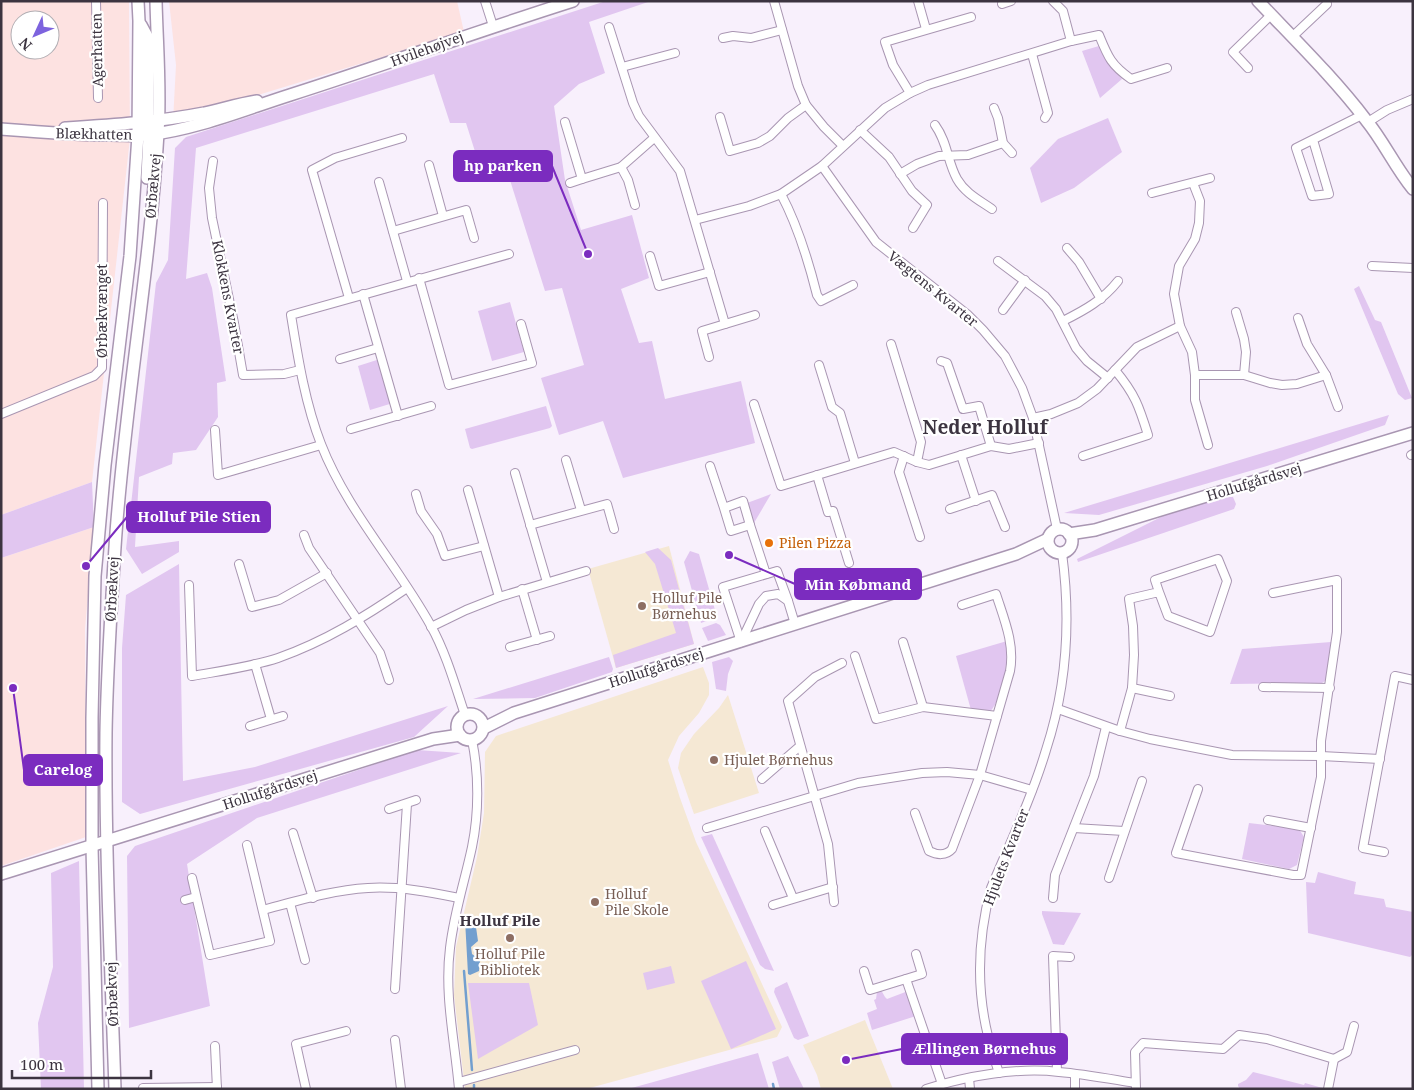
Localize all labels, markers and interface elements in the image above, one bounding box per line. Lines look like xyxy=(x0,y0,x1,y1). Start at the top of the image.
north arrow xyxy=(10,10,60,60)
street label: Agerhatten xyxy=(86,13,107,87)
street label: Hvilehøjvej xyxy=(388,27,466,71)
text: N xyxy=(15,34,36,55)
street label: Blækhatten xyxy=(56,123,132,144)
callout: hp parken xyxy=(454,151,552,181)
street label: Ørbækvej xyxy=(140,153,165,219)
text: hp parken xyxy=(464,155,542,175)
street label: Klokkens Kvarter xyxy=(208,238,249,356)
street label: Vægtens Kvarter xyxy=(884,246,983,331)
street label: Ørbækvænget xyxy=(92,264,111,358)
district label: Neder Holluf xyxy=(923,414,1050,440)
street label: Hollufgårdsvej xyxy=(1204,458,1304,505)
callout: Holluf Pile Stien xyxy=(127,502,270,532)
text: Holluf Pile Stien xyxy=(137,506,261,526)
place label: Pilen Pizza xyxy=(779,533,852,552)
marker: Pilen Pizza xyxy=(763,537,775,549)
street label: Ørbækvej xyxy=(100,556,123,622)
callout: Min Købmand xyxy=(795,569,921,599)
text: Min Købmand xyxy=(805,574,912,594)
place label: Holluf Pile Børnehus xyxy=(652,588,722,623)
marker: Holluf Pile Børnehus xyxy=(636,600,648,612)
street label: Hollufgårdsvej xyxy=(606,643,706,692)
place label: Hjulet Børnehus xyxy=(724,750,833,769)
marker: Hjulet Børnehus xyxy=(708,754,720,766)
callout: Carelog xyxy=(24,755,102,785)
text: Carelog xyxy=(34,759,93,779)
street label: Hollufgårdsvej xyxy=(220,765,320,814)
street label: Hjulets Kvarter xyxy=(978,805,1033,908)
place label: Holluf Pile Skole xyxy=(605,884,669,919)
marker: Holluf Pile Skole xyxy=(589,896,601,908)
district label: Holluf Pile xyxy=(460,910,540,930)
marker: Holluf Pile Bibliotek xyxy=(504,932,516,944)
place label: Holluf Pile Bibliotek xyxy=(475,944,545,979)
street label: Ørbækvej xyxy=(101,961,122,1027)
callout: Ællingen Børnehus xyxy=(902,1034,1067,1064)
text: Ællingen Børnehus xyxy=(912,1038,1056,1058)
scale bar xyxy=(12,1048,151,1080)
text: 100 m xyxy=(20,1054,63,1074)

